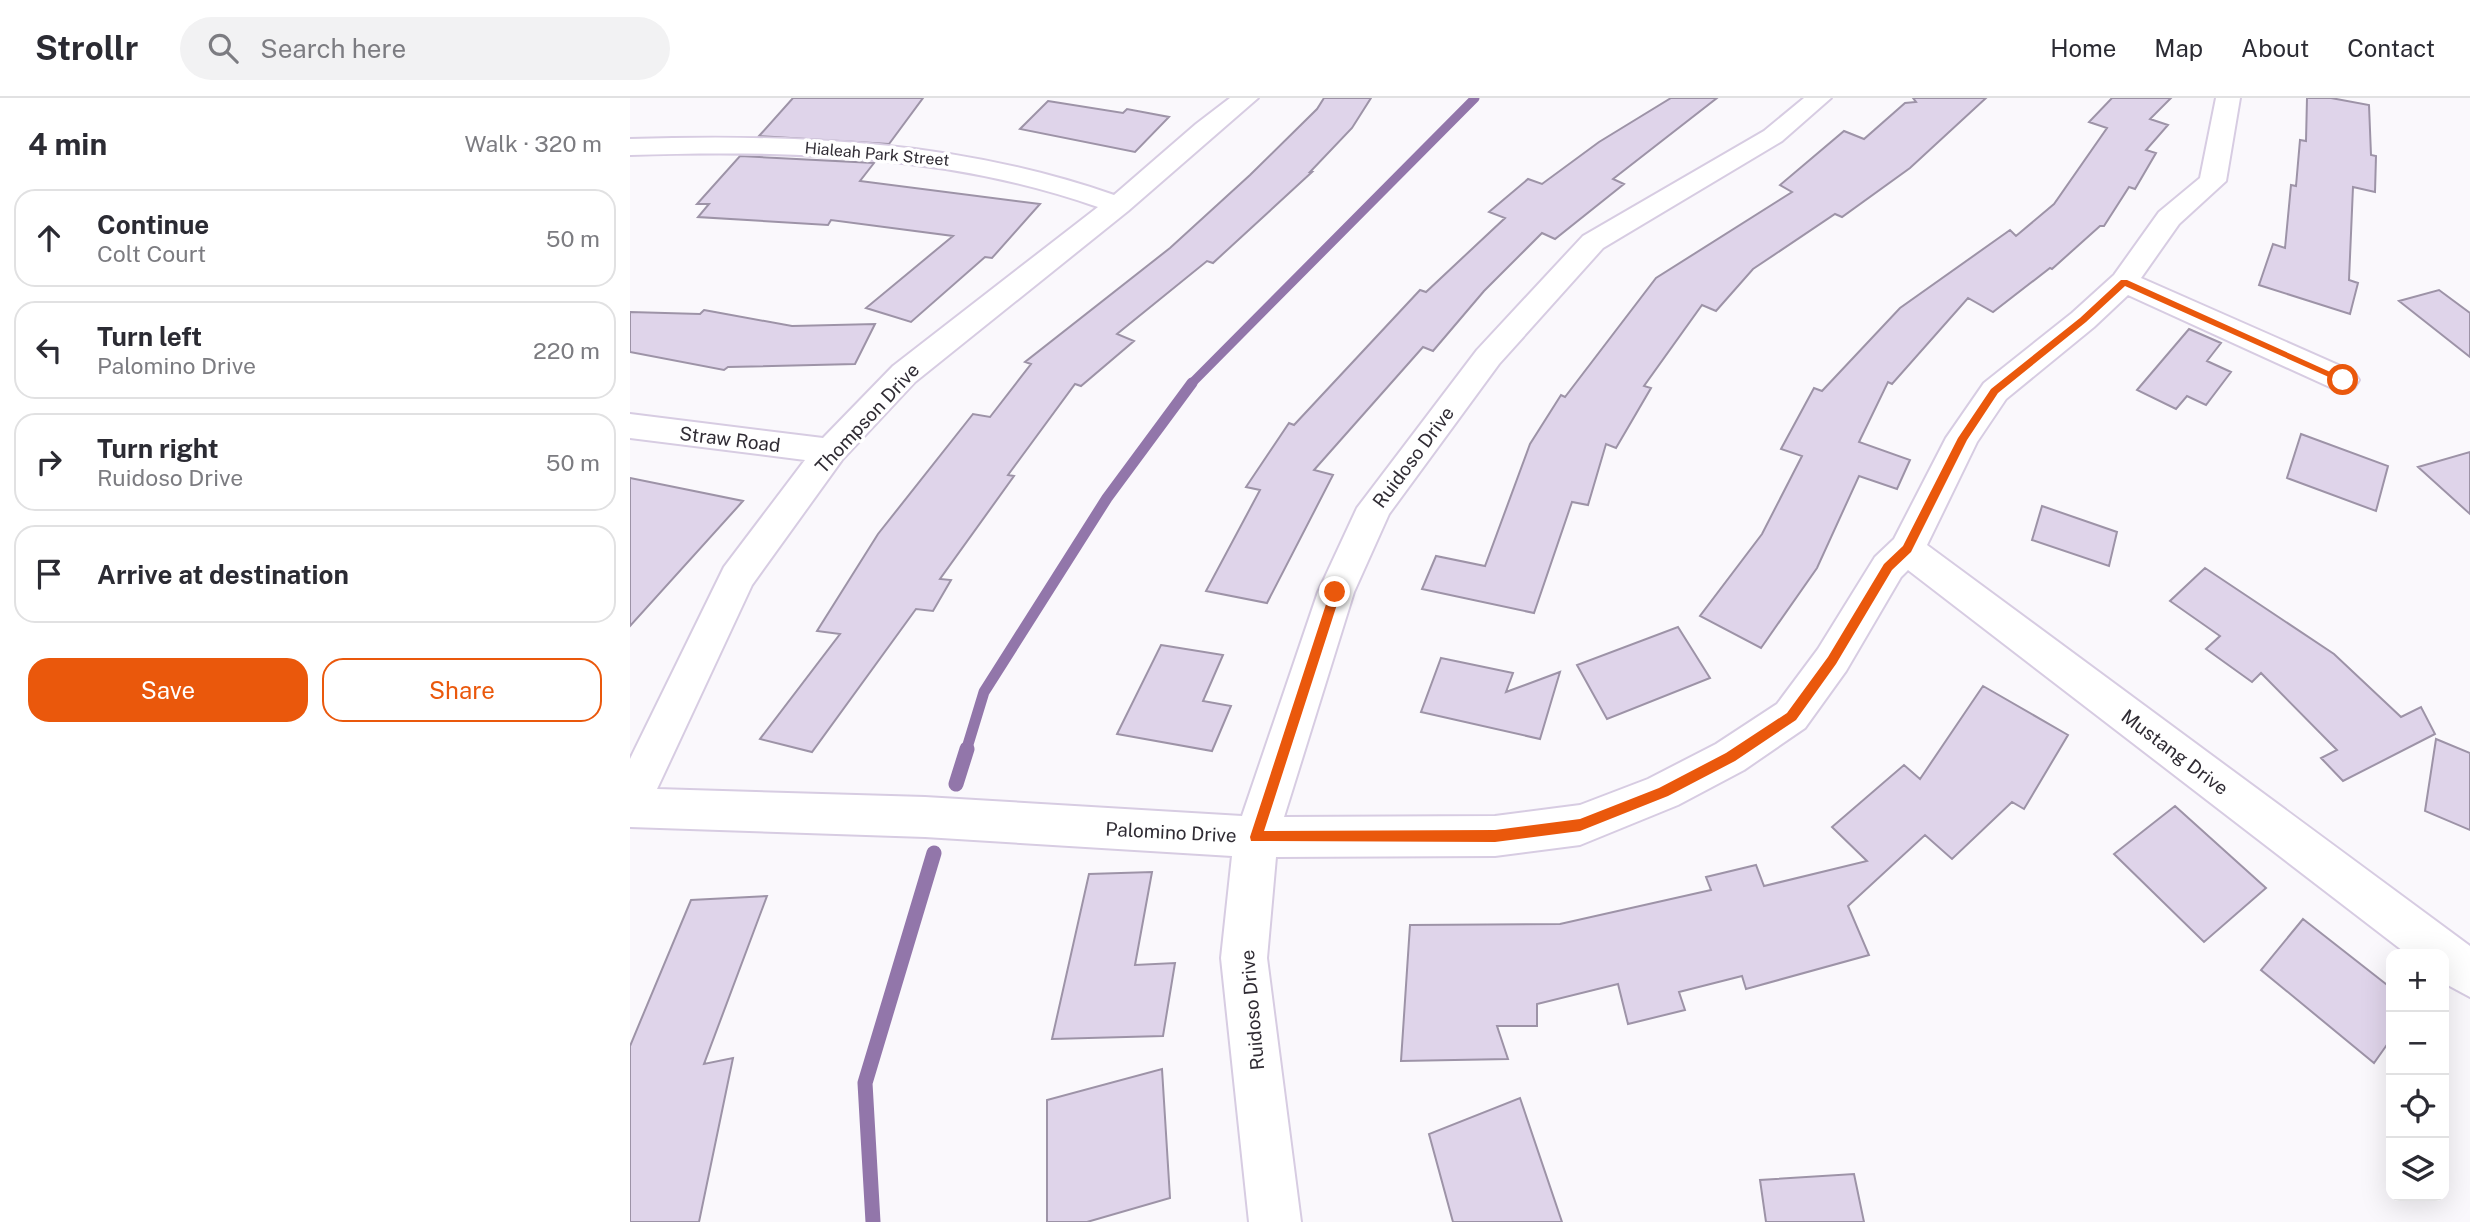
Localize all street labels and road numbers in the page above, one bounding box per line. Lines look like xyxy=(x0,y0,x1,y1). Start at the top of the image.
street label: Hialeah Park Street xyxy=(804,138,950,170)
street label: Thompson Drive xyxy=(811,359,923,477)
street label: Ruidoso Drive xyxy=(1368,402,1458,512)
street label: Straw Road xyxy=(678,422,782,456)
street label: Mustang Drive xyxy=(2117,705,2233,799)
street label: Palomino Drive xyxy=(1105,818,1237,846)
street label: Ruidoso Drive xyxy=(1236,949,1268,1071)

